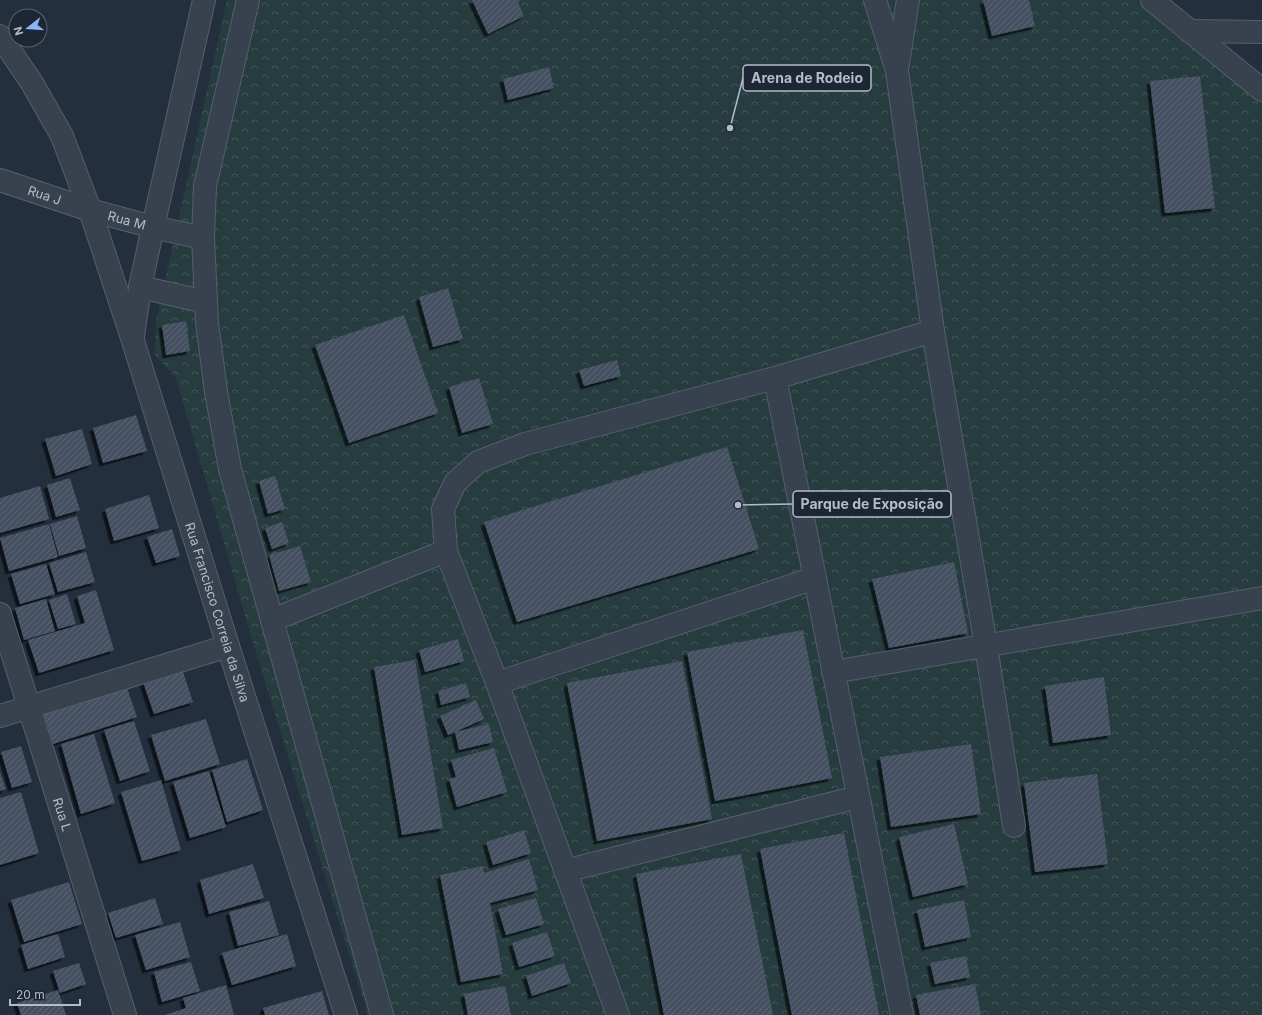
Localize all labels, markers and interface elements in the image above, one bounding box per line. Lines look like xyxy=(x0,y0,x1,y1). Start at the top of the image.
north arrow xyxy=(8,8,48,48)
text: N xyxy=(11,25,26,37)
callout: Arena de Rodeio xyxy=(743,65,871,91)
text: Arena de Rodeio xyxy=(751,69,863,86)
street label: Rua J xyxy=(26,182,63,208)
street label: Rua M xyxy=(106,207,148,233)
callout: Parque de Exposição xyxy=(793,491,951,517)
text: Parque de Exposição xyxy=(801,495,944,512)
street label: Rua Francisco Correia da Silva xyxy=(182,520,253,704)
street label: Rua L xyxy=(50,796,75,833)
scale bar xyxy=(10,981,80,1007)
text: 20 m xyxy=(16,987,45,1002)

